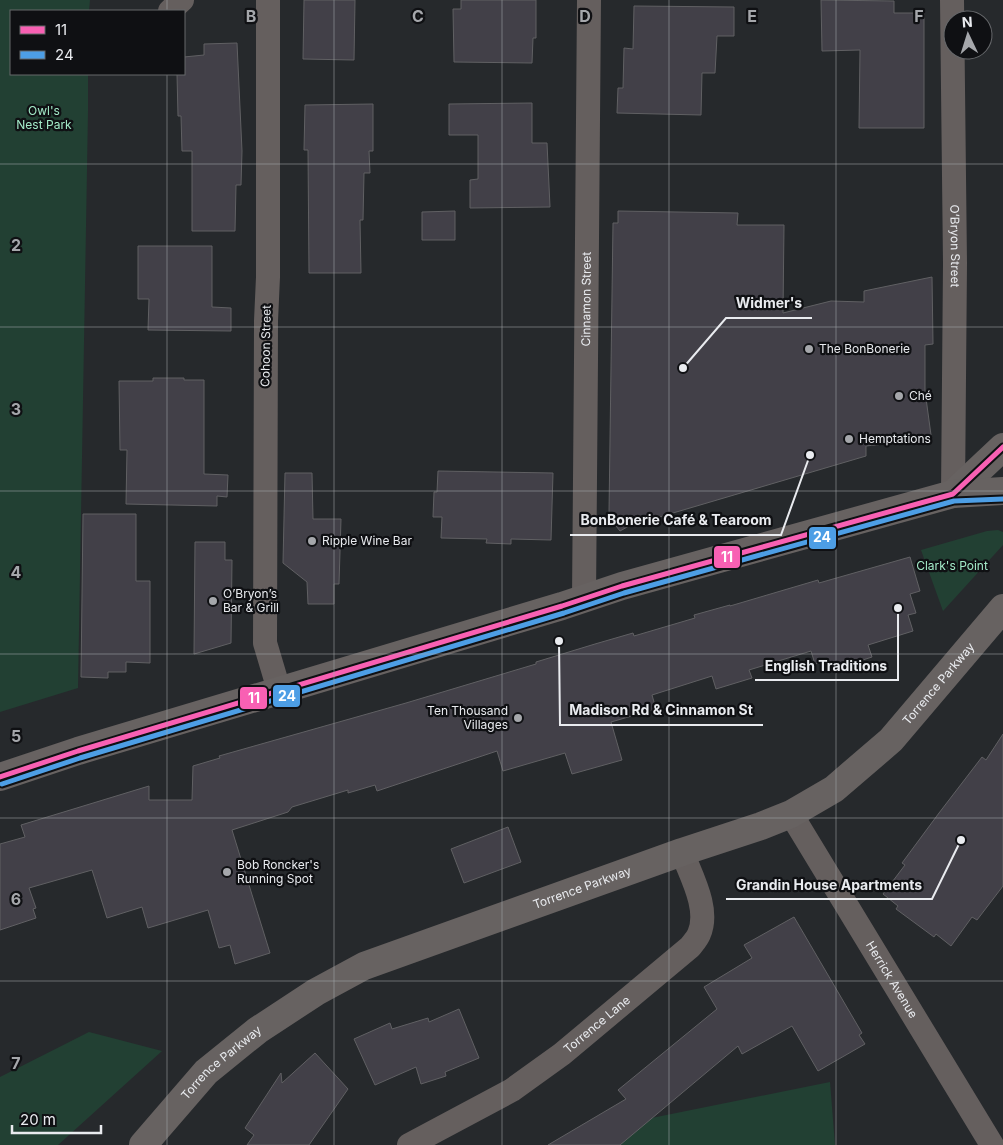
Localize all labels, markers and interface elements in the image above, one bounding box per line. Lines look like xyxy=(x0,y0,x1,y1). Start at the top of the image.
text: B xyxy=(246,6,256,26)
text: C xyxy=(412,6,424,26)
text: D xyxy=(579,6,591,26)
text: E xyxy=(747,6,757,26)
text: F xyxy=(914,6,924,26)
legend xyxy=(10,10,185,75)
north arrow xyxy=(943,10,993,60)
text: N xyxy=(961,13,973,30)
text: 11 xyxy=(55,20,67,39)
text: 24 xyxy=(55,45,74,64)
park label: Owl's Nest Park xyxy=(16,103,72,132)
street label: O’Bryon Street xyxy=(947,204,963,288)
text: 2 xyxy=(11,235,21,255)
street label: Cinnamon Street xyxy=(578,252,594,346)
callout: Widmer's xyxy=(726,289,812,318)
text: Widmer's xyxy=(736,294,802,311)
street label: Cohoon Street xyxy=(257,305,274,387)
place label: The BonBonerie xyxy=(819,341,910,356)
marker: The BonBonerie xyxy=(803,343,815,355)
place label: Ché xyxy=(909,388,932,403)
marker: Ché xyxy=(893,390,905,402)
text: 3 xyxy=(11,399,21,419)
place label: Hemptations xyxy=(859,431,931,446)
marker: Hemptations xyxy=(843,433,855,445)
callout: BonBonerie Café & Tearoom xyxy=(570,506,781,535)
text: BonBonerie Café & Tearoom xyxy=(580,511,772,528)
line badge: 24 xyxy=(808,526,837,550)
text: 24 xyxy=(813,528,831,545)
place label: Ripple Wine Bar xyxy=(322,533,412,548)
marker: Ripple Wine Bar xyxy=(306,535,318,547)
line badge: 11 xyxy=(713,545,741,569)
text: 11 xyxy=(721,548,733,565)
park label: Clark's Point xyxy=(916,558,988,573)
text: 4 xyxy=(11,562,22,582)
place label: O’Bryon’s Bar & Grill xyxy=(223,586,279,615)
marker: O’Bryon’s Bar & Grill xyxy=(207,595,219,607)
street label: Torrence Parkway xyxy=(899,639,978,728)
callout: English Traditions xyxy=(755,651,898,680)
text: English Traditions xyxy=(765,657,887,674)
line badge: 24 xyxy=(272,684,301,708)
line badge: 11 xyxy=(239,686,268,710)
text: 24 xyxy=(278,687,296,704)
text: 11 xyxy=(248,689,260,706)
callout: Madison Rd & Cinnamon St xyxy=(560,696,763,725)
text: Madison Rd & Cinnamon St xyxy=(569,701,753,718)
place label: Ten Thousand Villages xyxy=(427,703,508,732)
marker: Ten Thousand Villages xyxy=(512,712,524,724)
text: 5 xyxy=(11,726,21,746)
place label: Bob Roncker's Running Spot xyxy=(237,857,319,886)
street label: Torrence Parkway xyxy=(531,863,633,912)
marker: Bob Roncker's Running Spot xyxy=(221,866,233,878)
callout: Grandin House Apartments xyxy=(726,870,932,899)
text: Grandin House Apartments xyxy=(736,876,922,893)
text: 6 xyxy=(11,889,21,909)
street label: Herrick Avenue xyxy=(863,938,921,1021)
street label: Torrence Lane xyxy=(560,992,633,1056)
street label: Torrence Parkway xyxy=(178,1022,264,1102)
text: 7 xyxy=(11,1053,21,1073)
scale bar xyxy=(12,1102,101,1134)
text: 20 m xyxy=(20,1110,56,1129)

